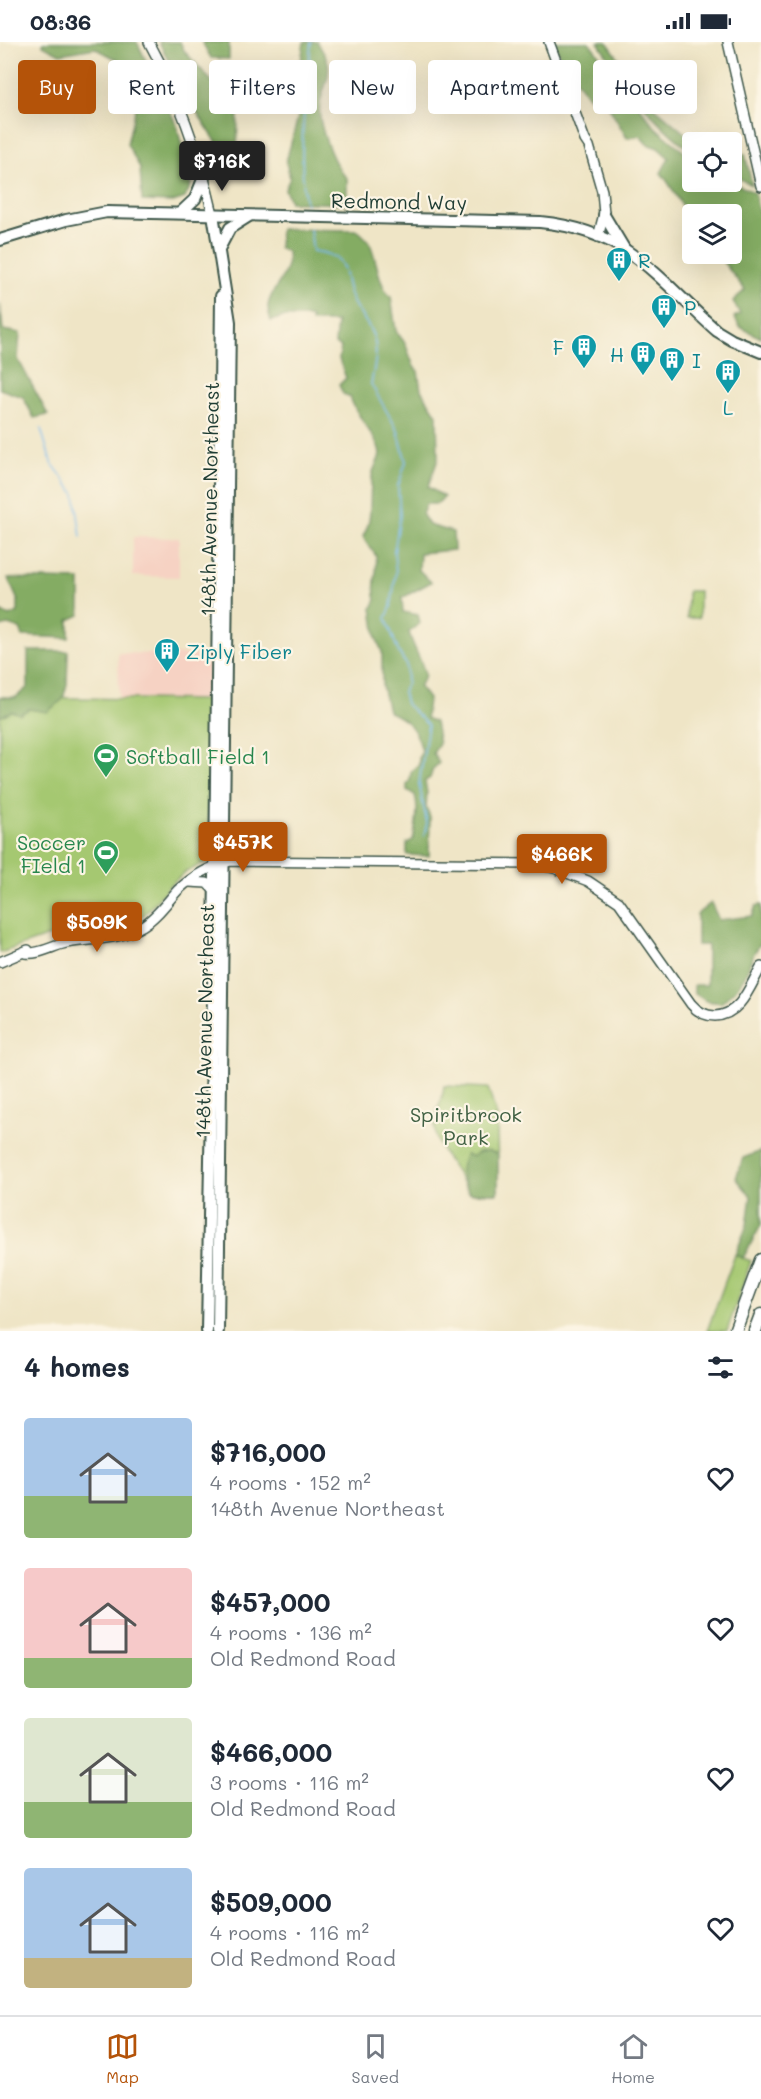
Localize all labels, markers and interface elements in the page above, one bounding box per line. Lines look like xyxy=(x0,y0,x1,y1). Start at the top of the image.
text: 08:36 xyxy=(30,7,91,36)
chip: Buy xyxy=(18,60,96,114)
chip: Rent xyxy=(108,60,197,114)
chip: Filters xyxy=(209,60,317,114)
chip: New xyxy=(329,60,416,114)
chip: Apartment xyxy=(428,60,581,114)
chip: House xyxy=(593,60,697,114)
map controls xyxy=(682,132,742,264)
button: locate xyxy=(682,132,742,192)
pin: $716K xyxy=(180,141,264,192)
text: $716K xyxy=(193,147,251,173)
street label: Redmond Way xyxy=(331,187,467,215)
button: layers xyxy=(682,204,742,264)
building icon: R xyxy=(604,245,634,283)
place label: R xyxy=(638,247,651,273)
building icon: P xyxy=(649,292,679,330)
place label: P xyxy=(684,294,696,320)
building icon: F xyxy=(569,332,599,370)
place label: F xyxy=(553,334,564,360)
building icon: H xyxy=(628,339,658,377)
place label: H xyxy=(610,341,624,367)
building icon: I xyxy=(657,345,687,383)
place label: I xyxy=(692,347,701,373)
building icon: L xyxy=(713,357,743,395)
street label: 148th Avenue Northeast xyxy=(194,381,224,617)
place label: L xyxy=(723,394,734,420)
building icon: Ziply Fiber xyxy=(152,636,182,674)
place label: Ziply Fiber xyxy=(186,638,292,664)
sports icon: Softball Field 1 xyxy=(91,741,121,779)
place label: Softball Field 1 xyxy=(126,743,270,769)
pin: $457K xyxy=(201,822,285,873)
text: $457K xyxy=(212,828,274,854)
place label: Soccer FIeld 1 xyxy=(17,829,86,878)
pin: $466K xyxy=(520,834,604,885)
sports icon: Soccer FIeld 1 xyxy=(91,838,121,876)
text: $466K xyxy=(531,840,593,866)
pin: $509K xyxy=(55,902,139,953)
street label: 148th Avenue Northeast xyxy=(189,903,219,1139)
text: $509K xyxy=(66,908,128,934)
park label: Spiritbrook Park xyxy=(410,1101,522,1150)
text: 4 homes xyxy=(24,1350,130,1384)
icon: filters xyxy=(704,1351,737,1384)
text: $716,000 xyxy=(210,1435,326,1469)
icon: home xyxy=(72,1442,144,1514)
icon: heart xyxy=(704,1462,737,1495)
text: 4 rooms · 152 m² xyxy=(210,1469,371,1495)
text: 148th Avenue Northeast xyxy=(210,1495,445,1521)
text: $457,000 xyxy=(210,1585,330,1619)
icon: home xyxy=(72,1592,144,1664)
icon: heart xyxy=(704,1612,737,1645)
text: 4 rooms · 136 m² xyxy=(210,1619,372,1645)
text: Old Redmond Road xyxy=(210,1645,396,1671)
text: $466,000 xyxy=(210,1735,332,1769)
icon: home xyxy=(72,1742,144,1814)
icon: heart xyxy=(704,1762,737,1795)
text: 3 rooms · 116 m² xyxy=(210,1769,369,1795)
text: Old Redmond Road xyxy=(210,1795,396,1821)
text: $509,000 xyxy=(210,1885,332,1919)
icon: home xyxy=(72,1892,144,1964)
icon: heart xyxy=(704,1912,737,1945)
text: 4 rooms · 116 m² xyxy=(210,1919,369,1945)
text: Old Redmond Road xyxy=(210,1945,396,1971)
tab: Map xyxy=(106,2030,139,2087)
tab: Saved xyxy=(351,2030,399,2087)
tab: Home xyxy=(611,2030,655,2087)

